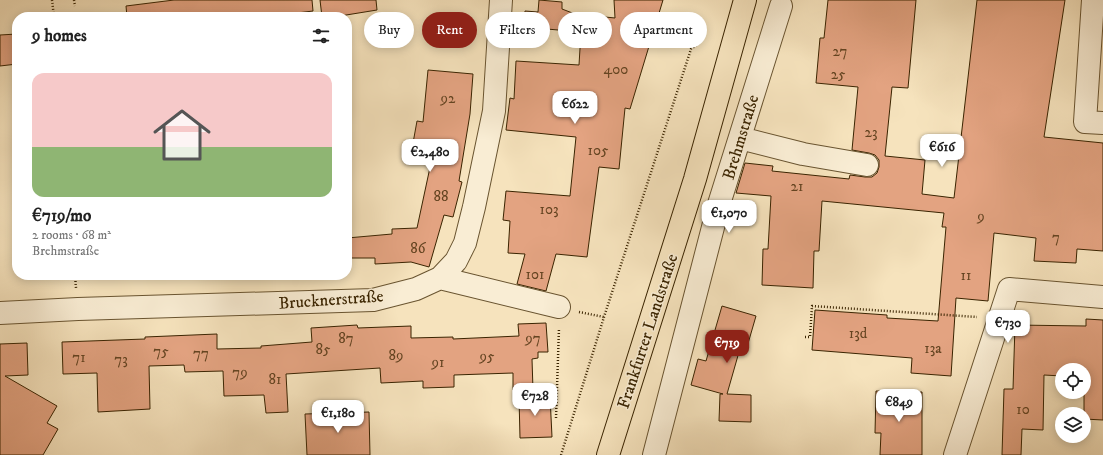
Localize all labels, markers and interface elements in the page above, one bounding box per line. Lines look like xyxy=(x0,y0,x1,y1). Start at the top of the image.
chip: Buy xyxy=(364,12,414,48)
chip: Rent xyxy=(422,12,477,48)
chip: Filters xyxy=(485,12,550,48)
chip: New xyxy=(558,12,612,48)
chip: Apartment xyxy=(620,12,707,48)
text: 9 homes xyxy=(32,25,87,47)
icon: filters xyxy=(310,25,332,47)
house number: 27 xyxy=(833,42,848,61)
house number: 400 xyxy=(604,60,628,79)
house number: 25 xyxy=(831,65,846,84)
house number: 92 xyxy=(440,89,456,108)
pin: €622 xyxy=(551,91,599,125)
street label: Brehmstraße xyxy=(718,92,764,182)
text: €622 xyxy=(561,96,589,112)
icon: home xyxy=(146,99,218,171)
house number: 23 xyxy=(865,123,877,142)
pin: €616 xyxy=(918,134,966,168)
pin: €2,480 xyxy=(397,139,463,173)
text: €616 xyxy=(929,139,955,155)
house number: 105 xyxy=(588,141,609,160)
text: €2,480 xyxy=(411,144,449,160)
house number: 21 xyxy=(791,177,803,196)
house number: 88 xyxy=(433,187,449,206)
house number: 103 xyxy=(539,200,559,219)
pin: €1,070 xyxy=(696,200,762,234)
text: €719/mo xyxy=(32,205,91,227)
text: €1,070 xyxy=(711,205,747,221)
house number: 9 xyxy=(976,207,985,226)
text: 2 rooms · 68 m² xyxy=(32,227,111,243)
house number: 7 xyxy=(1052,228,1060,247)
house number: 86 xyxy=(410,239,427,258)
text: Brehmstraße xyxy=(32,243,99,259)
street label: Frankfurter Landstraße xyxy=(613,251,683,412)
house number: 101 xyxy=(526,265,544,284)
house number: 11 xyxy=(960,266,972,285)
street label: Brucknerstraße xyxy=(278,285,384,315)
pin: €730 xyxy=(984,310,1032,344)
text: €730 xyxy=(995,315,1021,331)
house number: 13d xyxy=(849,324,868,343)
house number: 87 xyxy=(338,329,354,348)
house number: 97 xyxy=(524,329,541,348)
pin: €719 xyxy=(703,330,751,364)
text: €719 xyxy=(714,335,740,351)
house number: 13a xyxy=(924,339,942,358)
house number: 85 xyxy=(316,340,331,359)
house number: 75 xyxy=(153,342,169,361)
house number: 77 xyxy=(193,344,209,363)
house number: 89 xyxy=(389,346,404,365)
house number: 95 xyxy=(479,347,495,366)
house number: 71 xyxy=(72,348,86,367)
house number: 73 xyxy=(114,350,128,369)
house number: 91 xyxy=(431,353,444,372)
house number: 79 xyxy=(232,363,248,382)
map controls xyxy=(1055,363,1091,443)
button: locate xyxy=(1055,363,1091,399)
house number: 81 xyxy=(268,370,282,389)
pin: €728 xyxy=(511,383,559,417)
text: €728 xyxy=(521,388,549,404)
pin: €849 xyxy=(875,389,923,423)
text: €849 xyxy=(885,394,913,410)
pin: €1,180 xyxy=(305,400,371,434)
house number: 10 xyxy=(1016,400,1030,419)
text: €1,180 xyxy=(321,405,355,421)
button: layers xyxy=(1055,407,1091,443)

